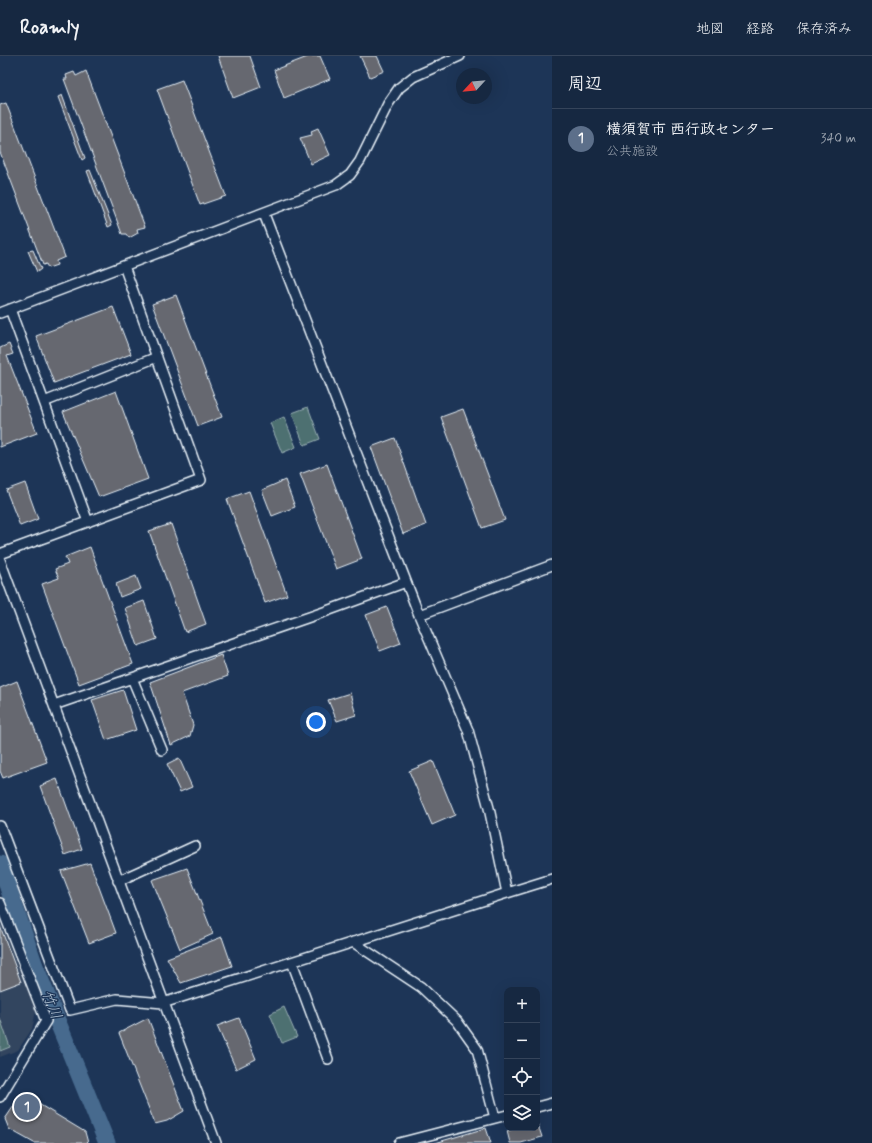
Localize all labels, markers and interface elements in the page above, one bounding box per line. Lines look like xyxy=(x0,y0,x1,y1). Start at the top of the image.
text: Roamly xyxy=(20,15,79,40)
text: 地図 xyxy=(696,20,724,38)
text: 経路 xyxy=(746,20,774,38)
text: 保存済み xyxy=(796,20,852,38)
north arrow xyxy=(456,68,492,104)
text: 周辺 xyxy=(568,73,602,95)
text: 横須賀市 西行政センター xyxy=(606,120,775,140)
text: 1 xyxy=(578,130,584,147)
text: 340 m xyxy=(821,130,856,147)
text: 公共施設 xyxy=(606,143,658,160)
your location xyxy=(306,712,326,732)
water label: 竹川 xyxy=(36,987,66,1023)
map controls xyxy=(504,987,540,1131)
button: + xyxy=(504,987,540,1023)
button: − xyxy=(504,1023,540,1059)
button: locate xyxy=(504,1059,540,1095)
pin: 1 xyxy=(14,1092,40,1122)
button: layers xyxy=(504,1095,540,1131)

